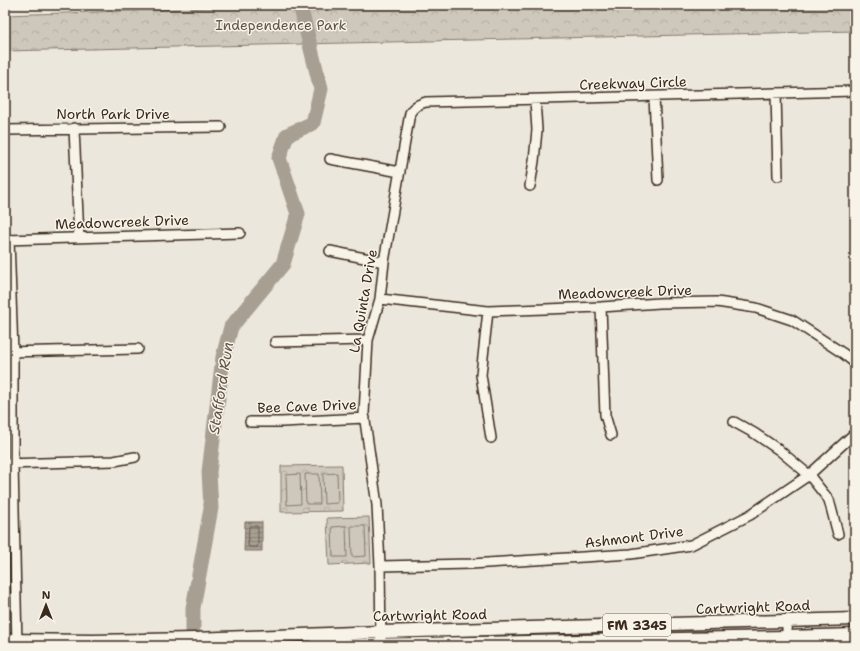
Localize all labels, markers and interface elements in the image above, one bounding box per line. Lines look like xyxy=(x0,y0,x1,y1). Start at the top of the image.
park label: Independence Park xyxy=(215,16,347,34)
street label: Creekway Circle xyxy=(579,72,687,94)
street label: North Park Drive xyxy=(56,105,170,123)
street label: Meadowcreek Drive xyxy=(55,211,189,233)
street label: La Quinta Drive xyxy=(345,248,381,354)
street label: Meadowcreek Drive xyxy=(558,281,692,303)
water label: Stafford Run xyxy=(204,340,238,436)
street label: Bee Cave Drive xyxy=(257,395,357,417)
street label: Ashmont Drive xyxy=(584,522,685,552)
north arrow xyxy=(26,585,66,625)
text: N xyxy=(42,588,51,603)
street label: Cartwright Road xyxy=(696,596,811,618)
street label: Cartwright Road xyxy=(373,605,487,625)
road number: FM 3345 xyxy=(603,614,671,636)

